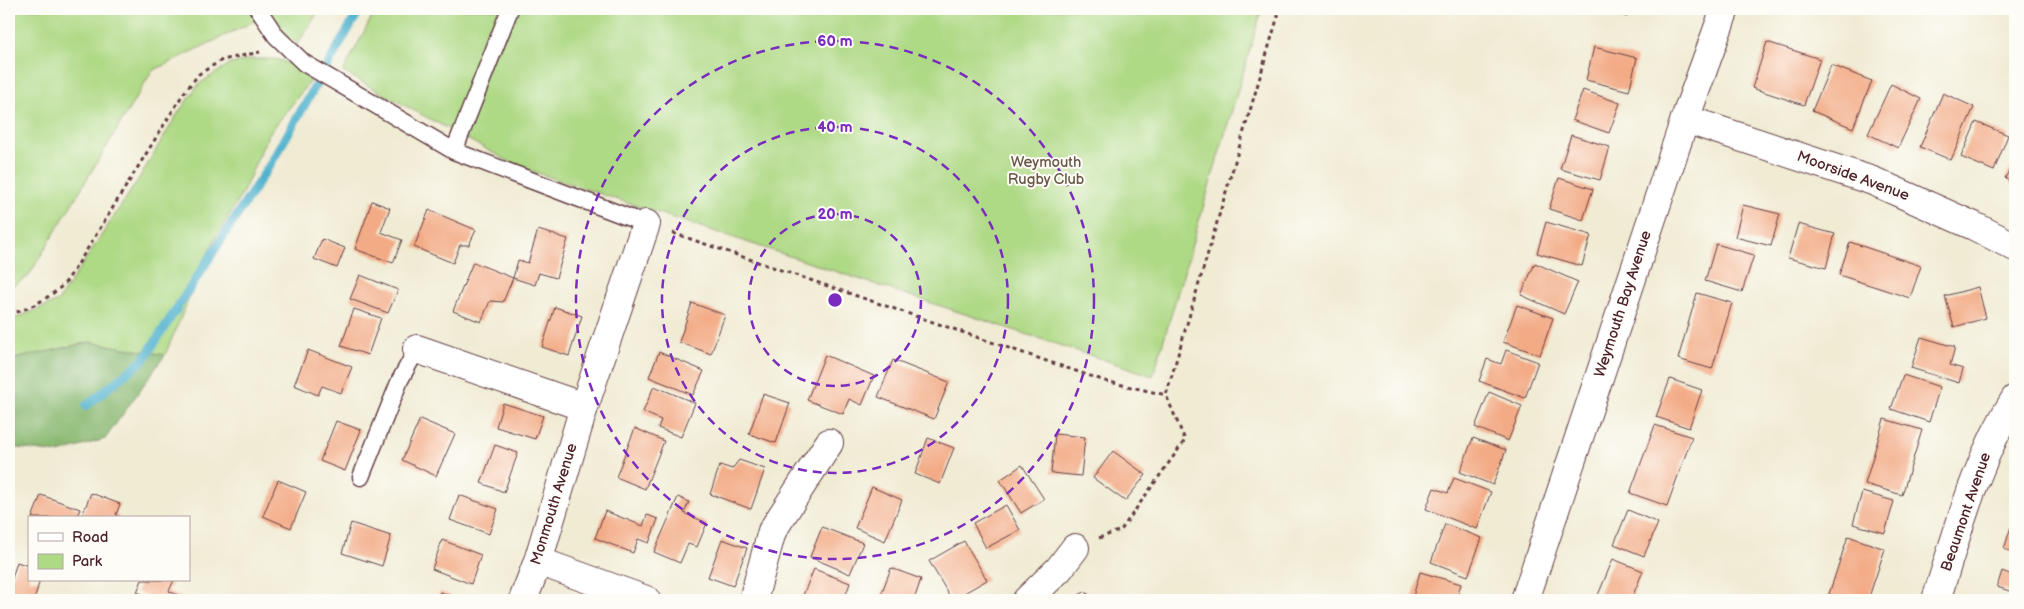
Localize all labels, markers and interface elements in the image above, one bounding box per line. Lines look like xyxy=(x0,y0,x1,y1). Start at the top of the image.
text: 60 m xyxy=(817,32,853,51)
text: 40 m xyxy=(817,118,853,137)
street label: Moorside Avenue xyxy=(1794,147,1912,205)
park label: Weymouth Rugby Club xyxy=(1008,153,1085,189)
text: 20 m xyxy=(818,205,853,224)
street label: Weymouth Bay Avenue xyxy=(1590,228,1656,380)
centre of rings xyxy=(826,291,844,309)
street label: Monmouth Avenue xyxy=(526,441,582,567)
street label: Beaumont Avenue xyxy=(1937,450,1995,574)
legend xyxy=(28,516,190,582)
text: Road xyxy=(72,528,108,547)
text: Park xyxy=(72,552,103,571)

